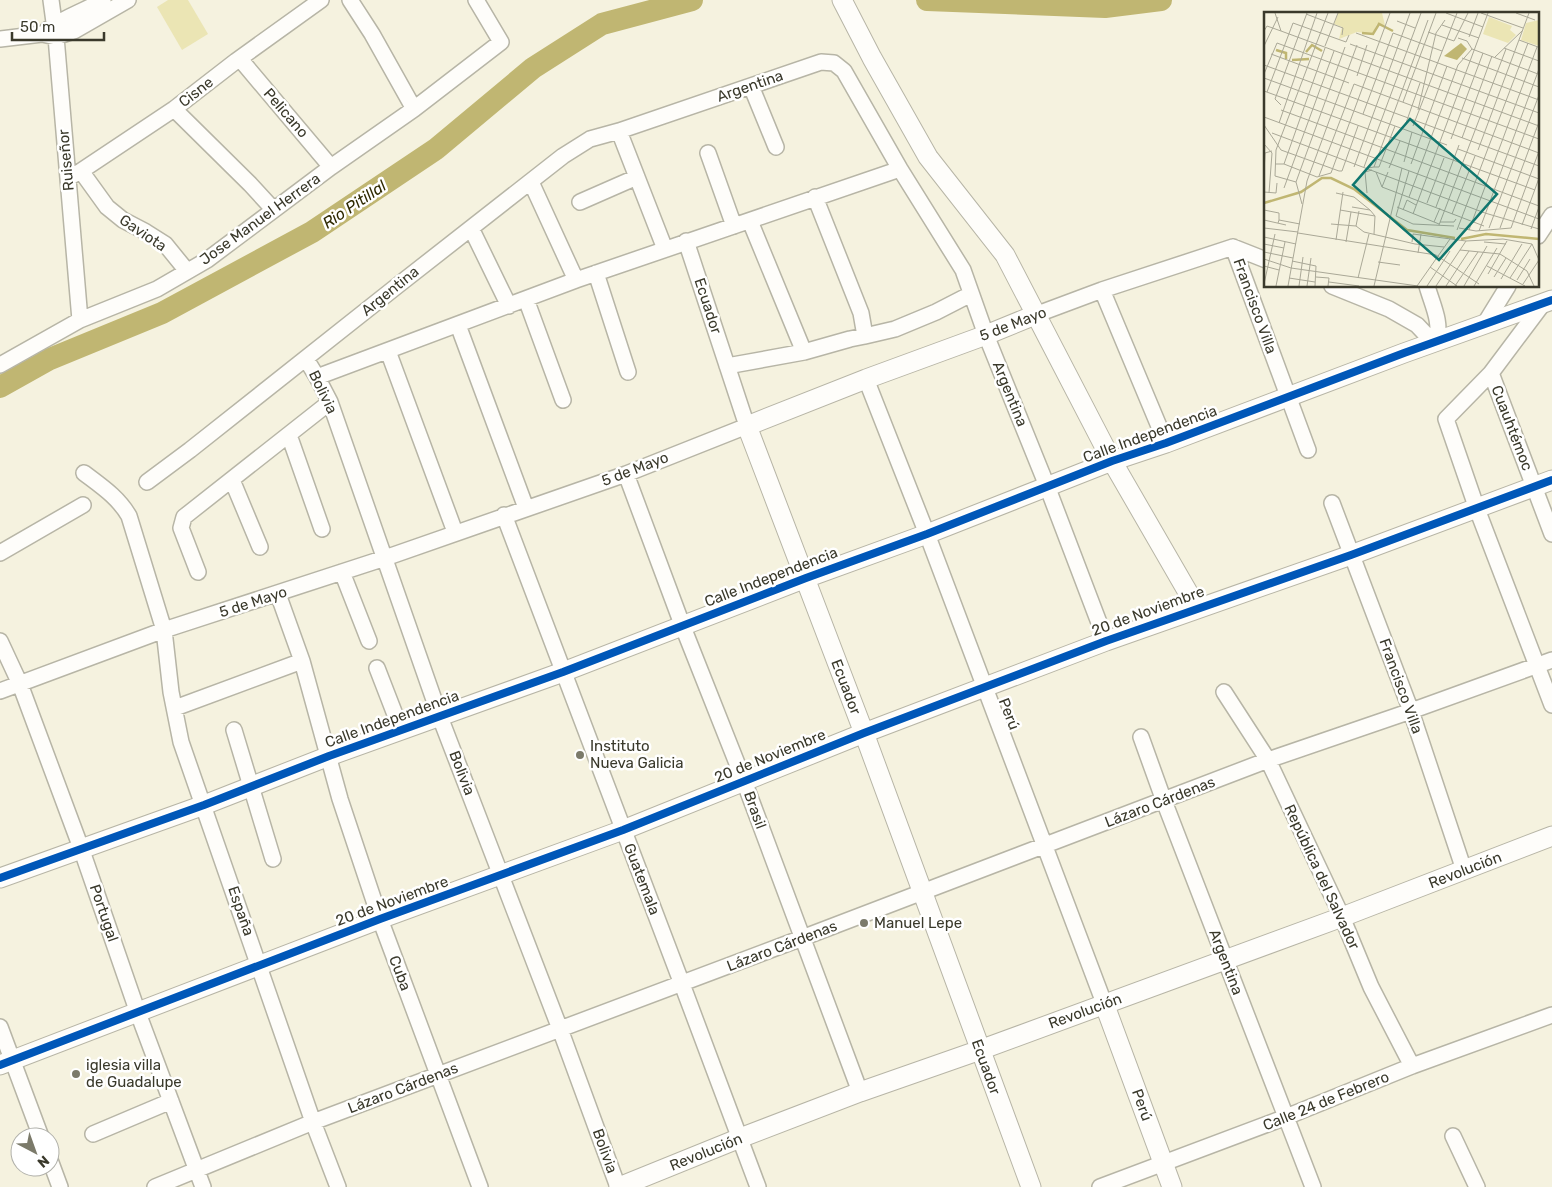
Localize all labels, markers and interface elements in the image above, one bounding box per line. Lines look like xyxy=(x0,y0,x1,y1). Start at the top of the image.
scale bar xyxy=(12,10,105,42)
inset map xyxy=(1264,12,1540,288)
text: 50 m xyxy=(20,18,55,36)
street label: Argentina xyxy=(715,66,785,106)
street label: Cisne xyxy=(175,73,217,111)
street label: Pelicano xyxy=(260,85,312,141)
street label: Ruiseñor xyxy=(54,128,78,192)
street label: Jose Manuel Herrera xyxy=(196,169,324,269)
water label: Rio Pitillal xyxy=(319,176,391,233)
street label: Gaviota xyxy=(116,211,170,255)
street label: Francisco Villa xyxy=(1229,256,1281,356)
street label: Argentina xyxy=(358,262,422,320)
street label: Ecuador xyxy=(691,276,726,337)
street label: 5 de Mayo xyxy=(977,303,1049,345)
street label: Argentina xyxy=(989,359,1031,429)
street label: Bolivia xyxy=(305,367,341,417)
street label: Cuauhtémoc xyxy=(1487,383,1537,473)
street label: Calle Independencia xyxy=(1081,401,1219,467)
street label: 5 de Mayo xyxy=(599,448,671,490)
street label: Calle Independencia xyxy=(702,543,840,611)
street label: 20 de Noviembre xyxy=(1089,582,1207,640)
street label: 5 de Mayo xyxy=(217,583,289,621)
street label: Francisco Villa xyxy=(1375,636,1427,736)
street label: Ecuador xyxy=(827,657,865,717)
street label: Calle Independencia xyxy=(323,686,461,752)
street label: Perú xyxy=(995,696,1023,732)
street label: 20 de Noviembre xyxy=(712,725,828,787)
place label: Instituto Nueva Galicia xyxy=(590,737,684,772)
street label: Bolivia xyxy=(445,748,479,798)
marker: Instituto Nueva Galicia xyxy=(574,749,586,761)
street label: Lázaro Cárdenas xyxy=(1102,773,1218,831)
street label: Brasil xyxy=(740,789,770,831)
street label: República del Salvador xyxy=(1280,802,1364,953)
street label: Guatemala xyxy=(620,841,664,917)
street label: Revolución xyxy=(1426,848,1504,892)
street label: 20 de Noviembre xyxy=(333,872,451,930)
street label: Portugal xyxy=(86,882,122,944)
street label: España xyxy=(224,884,258,938)
place label: Manuel Lepe xyxy=(874,914,962,932)
street label: Lázaro Cárdenas xyxy=(724,917,840,975)
marker: Manuel Lepe xyxy=(858,917,870,929)
street label: Argentina xyxy=(1205,927,1247,997)
street label: Cuba xyxy=(385,953,415,993)
street label: Revolución xyxy=(1046,989,1124,1033)
street label: Ecuador xyxy=(968,1037,1004,1098)
place label: iglesia villa de Guadalupe xyxy=(86,1056,182,1091)
street label: Lázaro Cárdenas xyxy=(345,1059,461,1117)
street label: Calle 24 de Febrero xyxy=(1260,1067,1392,1135)
marker: iglesia villa de Guadalupe xyxy=(70,1068,82,1080)
street label: Perú xyxy=(1128,1087,1156,1123)
street label: Bolivia xyxy=(589,1126,621,1176)
north arrow xyxy=(10,1127,60,1177)
street label: Revolución xyxy=(667,1129,745,1175)
text: N xyxy=(34,1152,53,1171)

